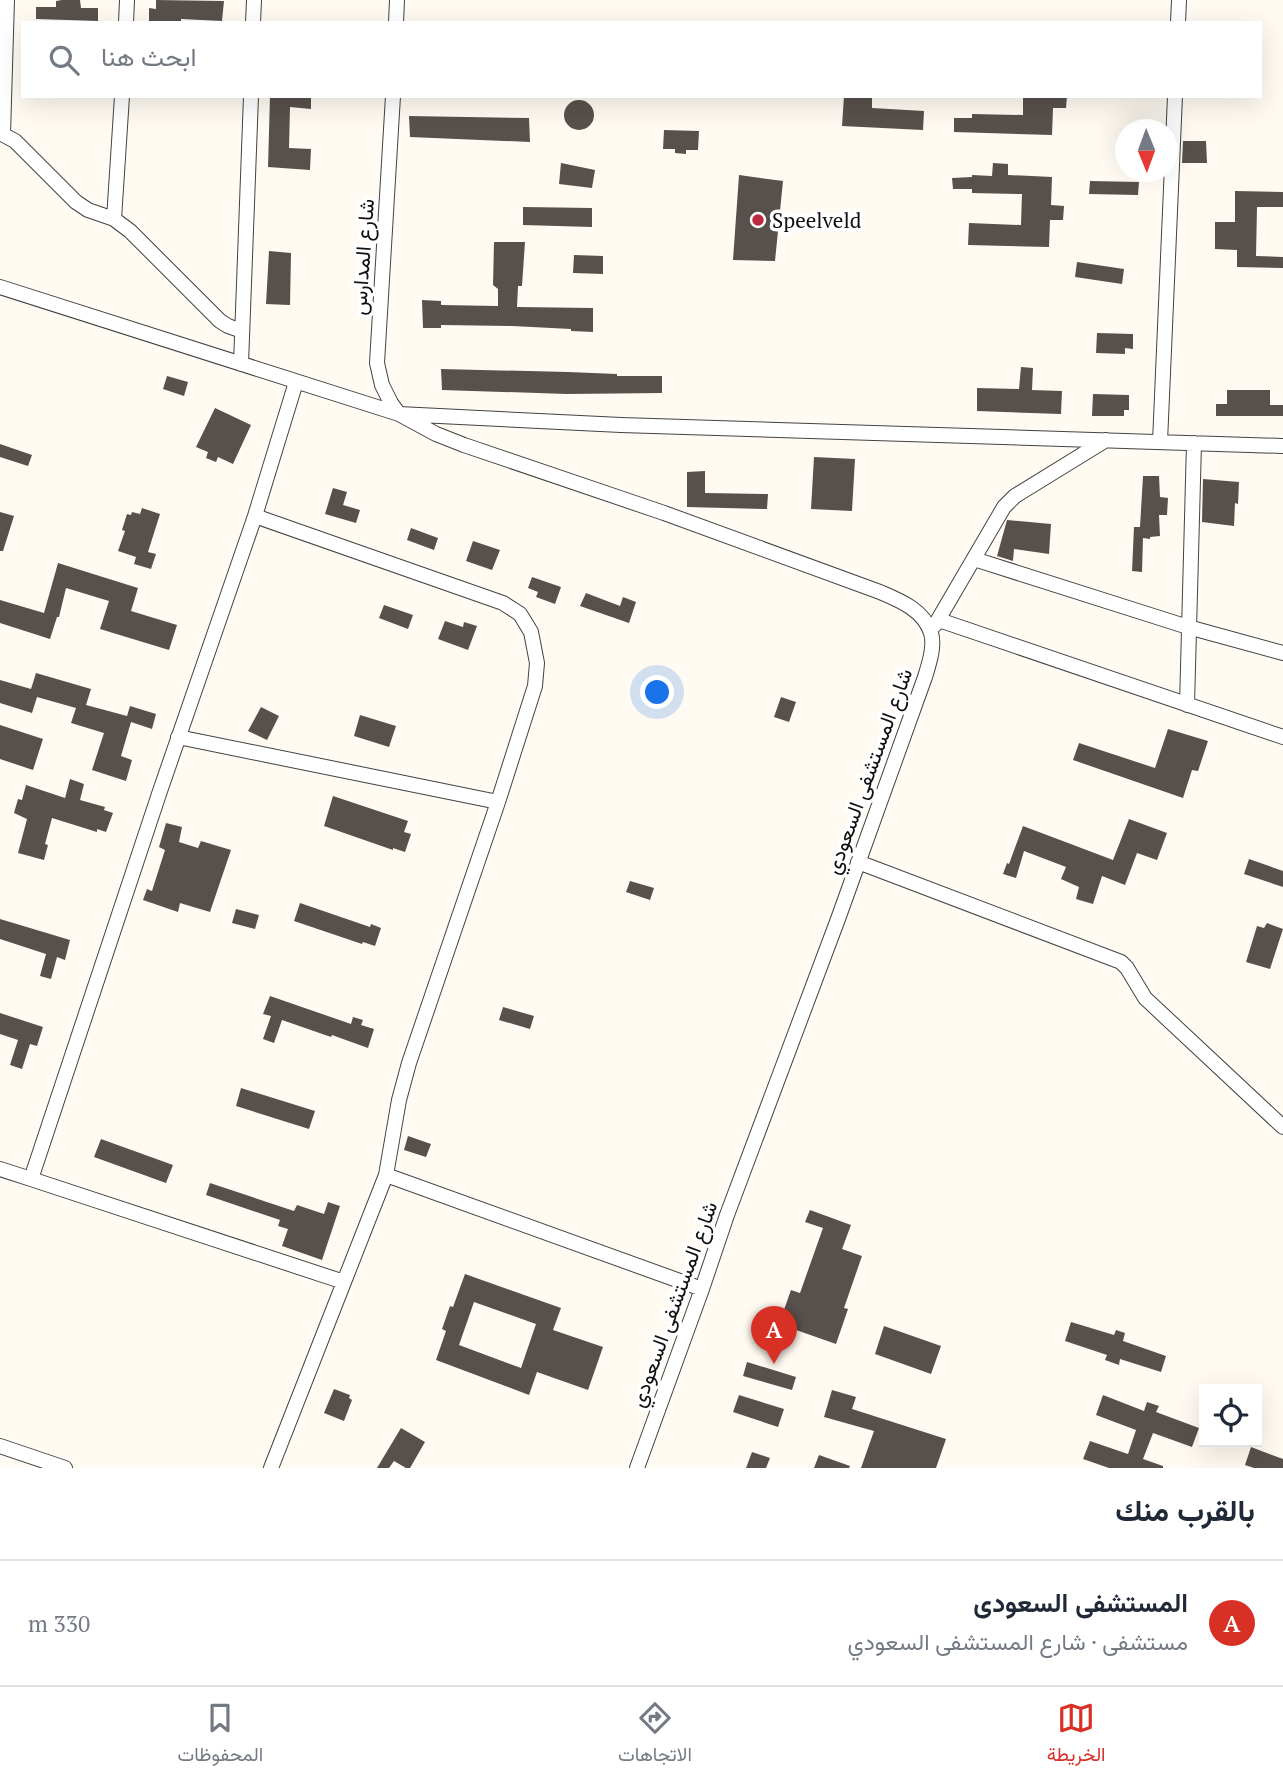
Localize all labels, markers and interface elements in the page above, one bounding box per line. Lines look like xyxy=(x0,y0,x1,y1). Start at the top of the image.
search box xyxy=(21,21,1262,98)
text: ابحث هنا xyxy=(101,39,197,73)
icon: search xyxy=(45,41,83,79)
north arrow xyxy=(1115,119,1178,182)
street label: شارع المدارس xyxy=(344,198,381,316)
place label: Speelveld xyxy=(772,206,862,234)
marker: Speelveld xyxy=(750,212,766,228)
street label: شارع المستشفى السعودي xyxy=(818,664,922,879)
your location xyxy=(640,675,674,709)
street label: شارع المستشفى السعودي xyxy=(623,1197,727,1412)
pin: A xyxy=(751,1306,797,1364)
map controls xyxy=(1199,1384,1262,1447)
button: locate xyxy=(1199,1384,1262,1447)
text: بالقرب منك xyxy=(1115,1490,1255,1530)
text: المستشفى السعودى xyxy=(973,1585,1188,1619)
text: 330 m xyxy=(28,1608,90,1639)
text: A xyxy=(1224,1608,1240,1639)
text: مستشفى · شارع المستشفى السعودي xyxy=(848,1626,1188,1657)
tab: المحفوظات xyxy=(178,1699,263,1771)
tab: الاتجاهات xyxy=(618,1699,692,1771)
tab: الخريطة xyxy=(1047,1699,1106,1771)

